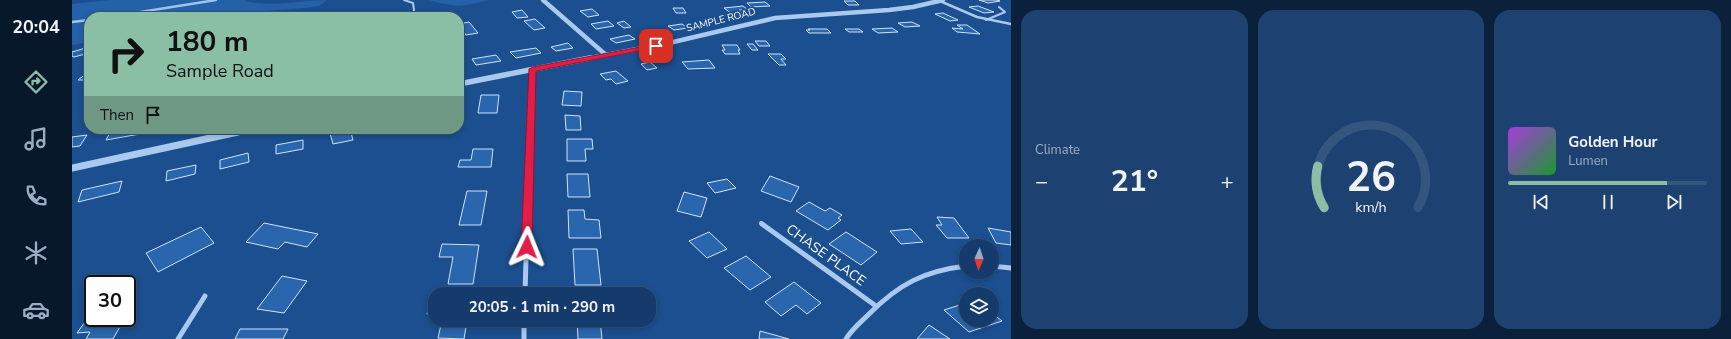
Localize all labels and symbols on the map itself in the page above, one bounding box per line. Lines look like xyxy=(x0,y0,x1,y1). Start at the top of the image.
street label: SAMPLE ROAD xyxy=(685,5,757,35)
pin xyxy=(639,29,673,63)
street label: CHASE PLACE xyxy=(782,220,870,290)
position arrow xyxy=(506,226,548,268)
north arrow xyxy=(959,239,999,279)
speed limit sign: 30 xyxy=(84,275,136,327)

